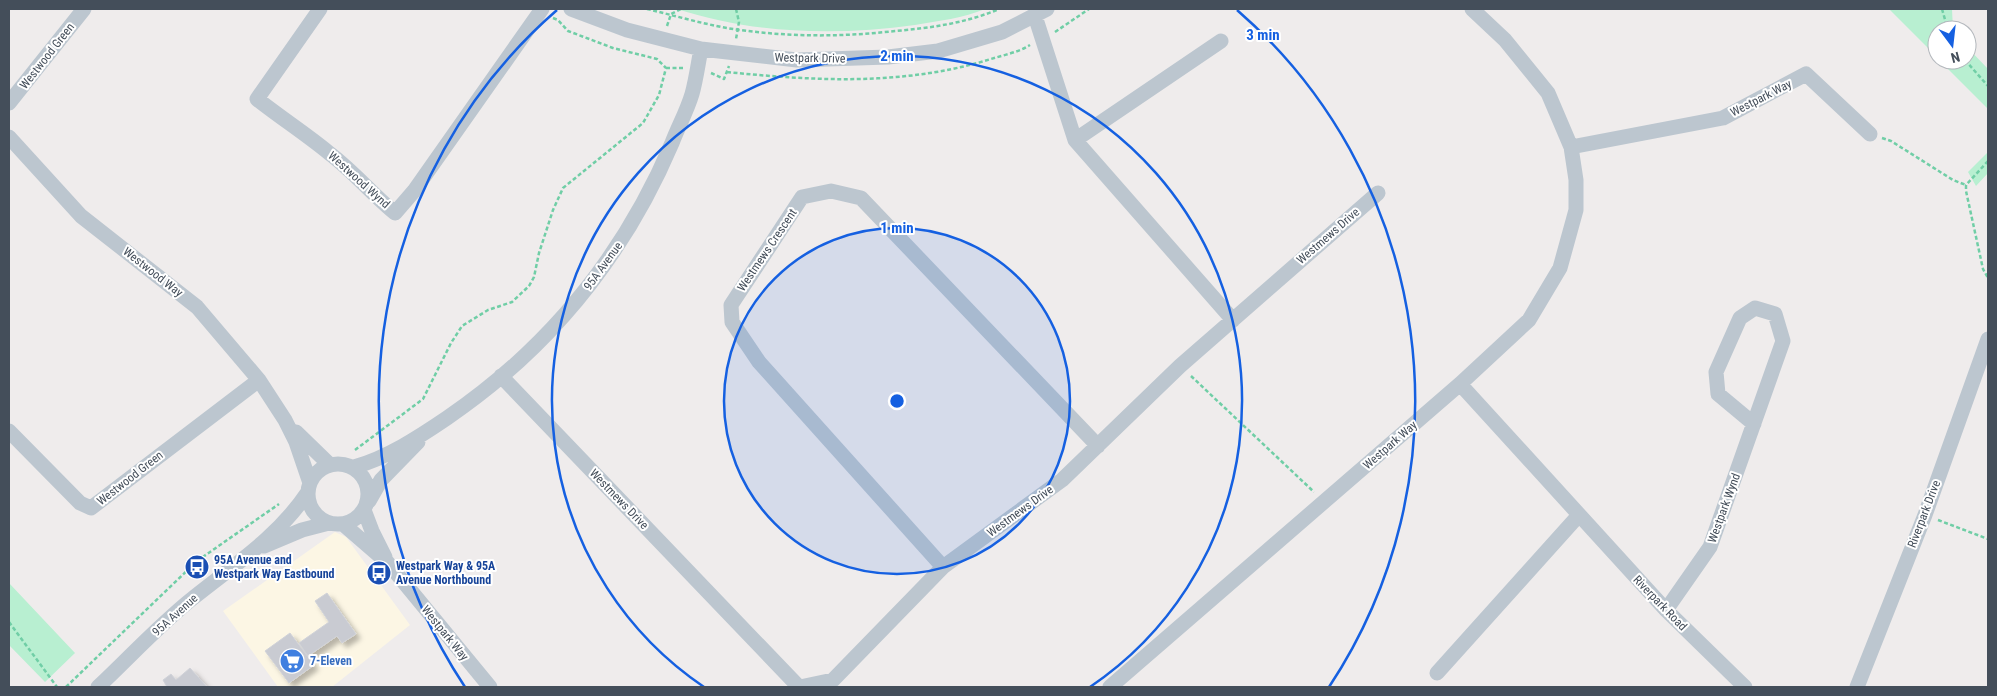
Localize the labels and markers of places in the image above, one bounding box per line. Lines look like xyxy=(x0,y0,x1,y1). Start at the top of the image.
centre of rings xyxy=(888,392,906,410)
place label: 95A Avenue and Westpark Way Eastbound xyxy=(214,553,335,581)
bus stop icon: 95A Avenue and Westpark Way Eastbound xyxy=(184,554,210,580)
place label: Westpark Way & 95A Avenue Northbound xyxy=(396,559,496,587)
bus stop icon: Westpark Way & 95A Avenue Northbound xyxy=(366,560,392,586)
supermarket icon: 7-Eleven xyxy=(279,648,305,674)
place label: 7-Eleven xyxy=(310,654,352,668)

